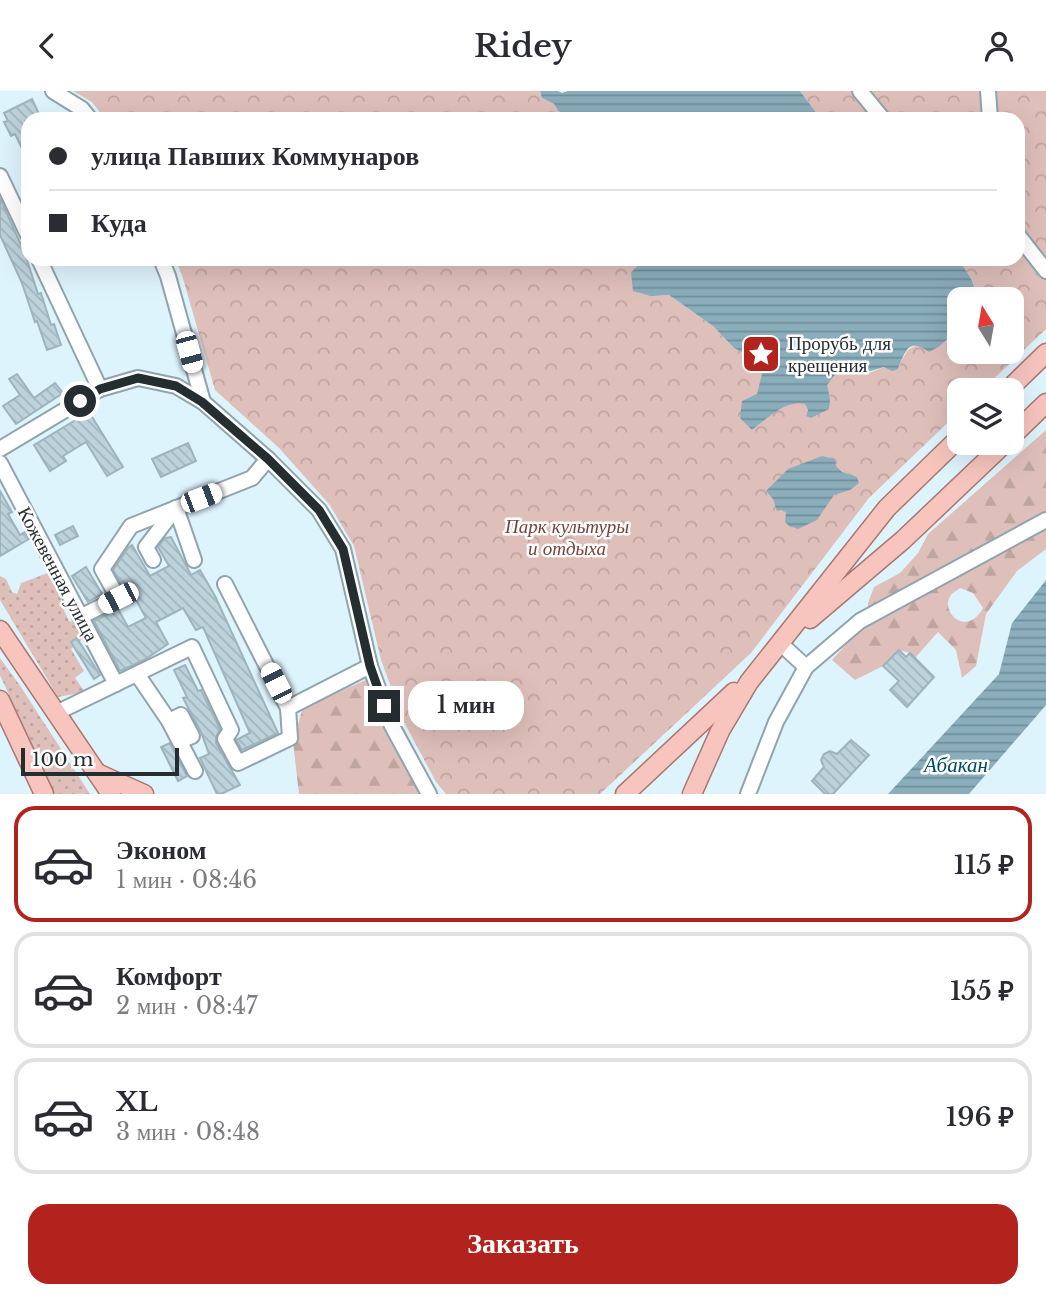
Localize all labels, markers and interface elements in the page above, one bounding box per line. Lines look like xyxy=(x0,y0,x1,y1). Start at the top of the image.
text: Ridey xyxy=(474,26,572,66)
icon: back xyxy=(28,27,66,65)
icon: person xyxy=(980,27,1018,65)
text: улица Павших Коммунаров xyxy=(91,140,419,172)
text: Куда xyxy=(91,207,147,239)
north arrow xyxy=(947,287,1024,364)
map controls xyxy=(947,287,1024,455)
car xyxy=(174,329,205,375)
place label: Прорубь для крещения xyxy=(788,332,891,377)
place icon: Прорубь для крещения xyxy=(740,333,782,375)
button: layers xyxy=(947,378,1024,455)
route start xyxy=(64,385,96,417)
car xyxy=(178,481,225,515)
street label: Кожевенная улица xyxy=(13,503,103,646)
park label: Парк культуры и отдыха xyxy=(504,515,629,560)
car xyxy=(95,579,142,617)
car xyxy=(258,660,295,706)
callout: 1 мин xyxy=(408,681,524,731)
route end xyxy=(368,690,400,722)
text: 1 мин xyxy=(437,691,495,719)
scale bar xyxy=(21,745,178,777)
text: 100 m xyxy=(32,748,93,771)
water label: Абакан xyxy=(922,752,988,778)
icon: car xyxy=(32,833,95,896)
text: Эконом xyxy=(116,834,206,866)
text: 115 ₽ xyxy=(954,849,1014,881)
text: 1 мин · 08:46 xyxy=(116,866,257,894)
icon: car xyxy=(32,959,95,1022)
text: Комфорт xyxy=(116,960,222,992)
text: 155 ₽ xyxy=(950,975,1014,1007)
text: 2 мин · 08:47 xyxy=(116,992,258,1020)
icon: car xyxy=(32,1085,95,1148)
text: XL xyxy=(116,1086,158,1118)
text: 196 ₽ xyxy=(946,1101,1014,1133)
text: 3 мин · 08:48 xyxy=(116,1118,260,1146)
button: Заказать xyxy=(28,1204,1018,1284)

